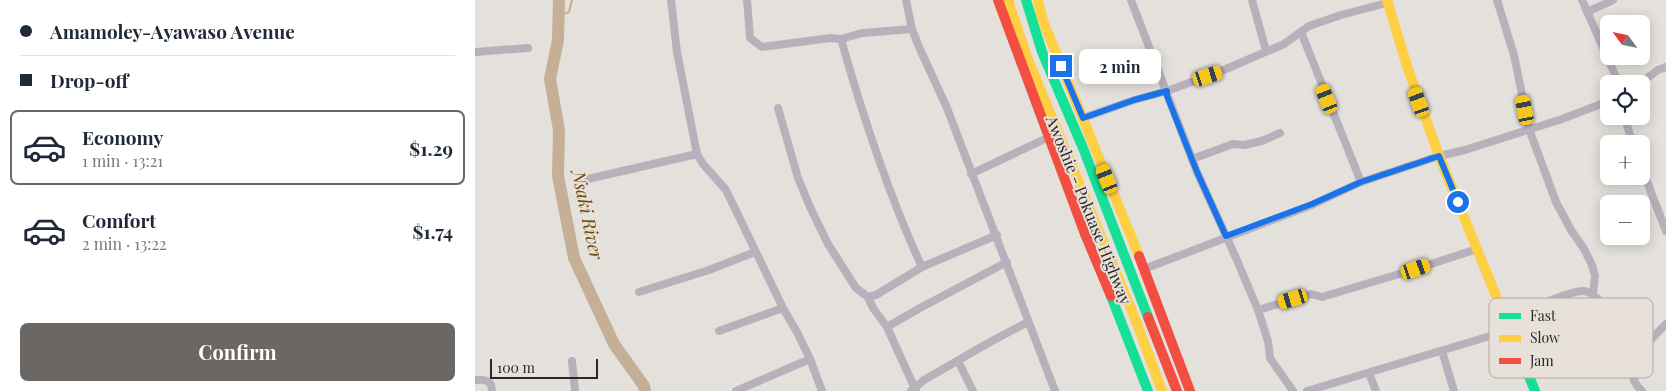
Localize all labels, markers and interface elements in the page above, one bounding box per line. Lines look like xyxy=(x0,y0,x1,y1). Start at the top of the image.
north arrow xyxy=(1600,15,1650,65)
map controls xyxy=(1600,15,1650,245)
text: Amamoley-Ayawaso Avenue xyxy=(50,18,295,44)
callout: 2 min xyxy=(1079,48,1161,84)
route end xyxy=(1050,55,1072,77)
text: 2 min xyxy=(1099,56,1141,77)
car xyxy=(1191,64,1224,88)
text: Drop-off xyxy=(50,67,128,93)
button: locate xyxy=(1600,75,1650,125)
car xyxy=(1314,82,1339,116)
car xyxy=(1406,85,1431,119)
car xyxy=(1514,94,1535,126)
street label: Awoshie - Pokuase Highway xyxy=(1042,111,1137,307)
text: Economy xyxy=(82,124,163,150)
icon: car xyxy=(22,125,67,170)
text: $1.29 xyxy=(409,135,453,161)
button: + xyxy=(1600,135,1650,185)
text: 1 min · 13:21 xyxy=(82,150,163,171)
car xyxy=(1094,162,1119,196)
water label: Nsaki River xyxy=(566,166,609,263)
route start xyxy=(1447,191,1469,213)
button: − xyxy=(1600,195,1650,245)
text: Comfort xyxy=(82,207,156,233)
icon: car xyxy=(22,208,67,253)
text: $1.74 xyxy=(412,218,453,244)
text: 2 min · 13:22 xyxy=(82,233,167,254)
car xyxy=(1399,257,1432,281)
car xyxy=(1276,287,1309,311)
legend xyxy=(1489,298,1653,378)
text: Fast xyxy=(1530,306,1557,325)
button: Confirm xyxy=(20,323,455,381)
text: Slow xyxy=(1530,328,1560,347)
text: Jam xyxy=(1529,351,1554,370)
scale bar xyxy=(490,356,597,379)
text: 100 m xyxy=(497,358,535,377)

